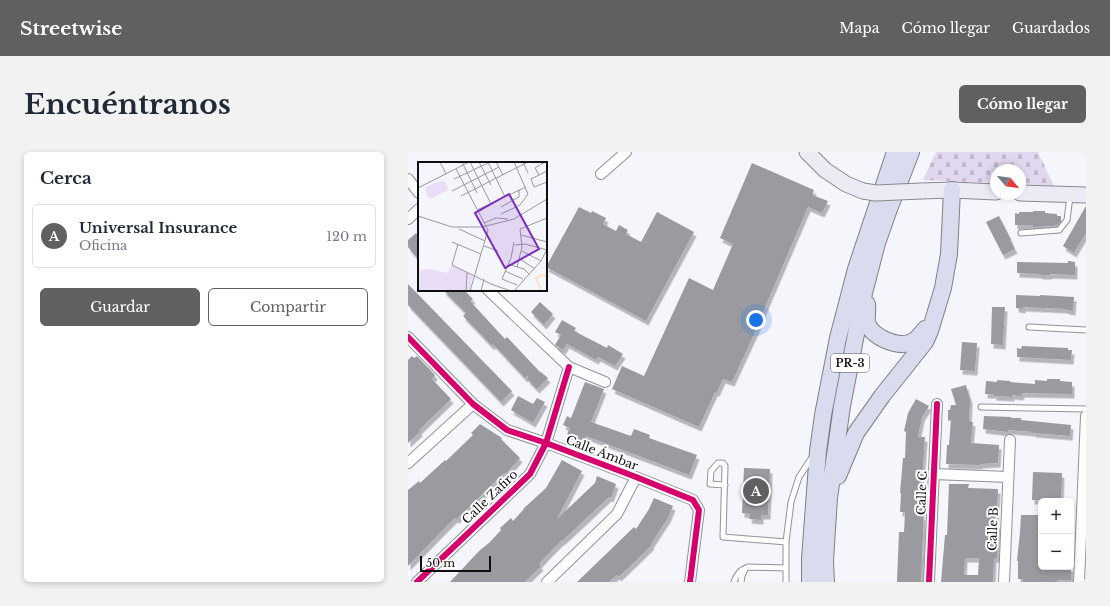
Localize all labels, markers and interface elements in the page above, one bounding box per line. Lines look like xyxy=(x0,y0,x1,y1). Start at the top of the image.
text: Streetwise xyxy=(20,17,122,40)
text: Mapa xyxy=(839,19,879,37)
text: Cómo llegar xyxy=(901,19,990,37)
text: Guardados xyxy=(1012,19,1090,37)
button: Cómo llegar xyxy=(959,85,1086,123)
text: Encuéntranos xyxy=(24,87,231,122)
inset map xyxy=(418,162,547,291)
north arrow xyxy=(990,164,1026,200)
text: Cerca xyxy=(40,168,92,189)
text: Universal Insurance xyxy=(79,218,237,237)
text: A xyxy=(49,228,59,245)
text: 120 m xyxy=(326,228,367,245)
text: Oficina xyxy=(79,237,127,254)
button: Guardar xyxy=(40,288,200,326)
button: Compartir xyxy=(208,288,368,326)
your location xyxy=(746,310,766,330)
road number: PR-3 xyxy=(831,354,869,372)
street label: Calle Ámbar xyxy=(564,431,641,473)
street label: Calle Zafiro xyxy=(459,466,521,527)
street label: Calle C xyxy=(913,471,930,515)
pin: A xyxy=(743,476,769,506)
map controls xyxy=(1038,498,1074,570)
button: + xyxy=(1038,498,1074,534)
street label: Calle B xyxy=(984,507,1001,551)
button: − xyxy=(1038,534,1074,570)
scale bar xyxy=(420,554,491,573)
text: 50 m xyxy=(426,556,455,570)

